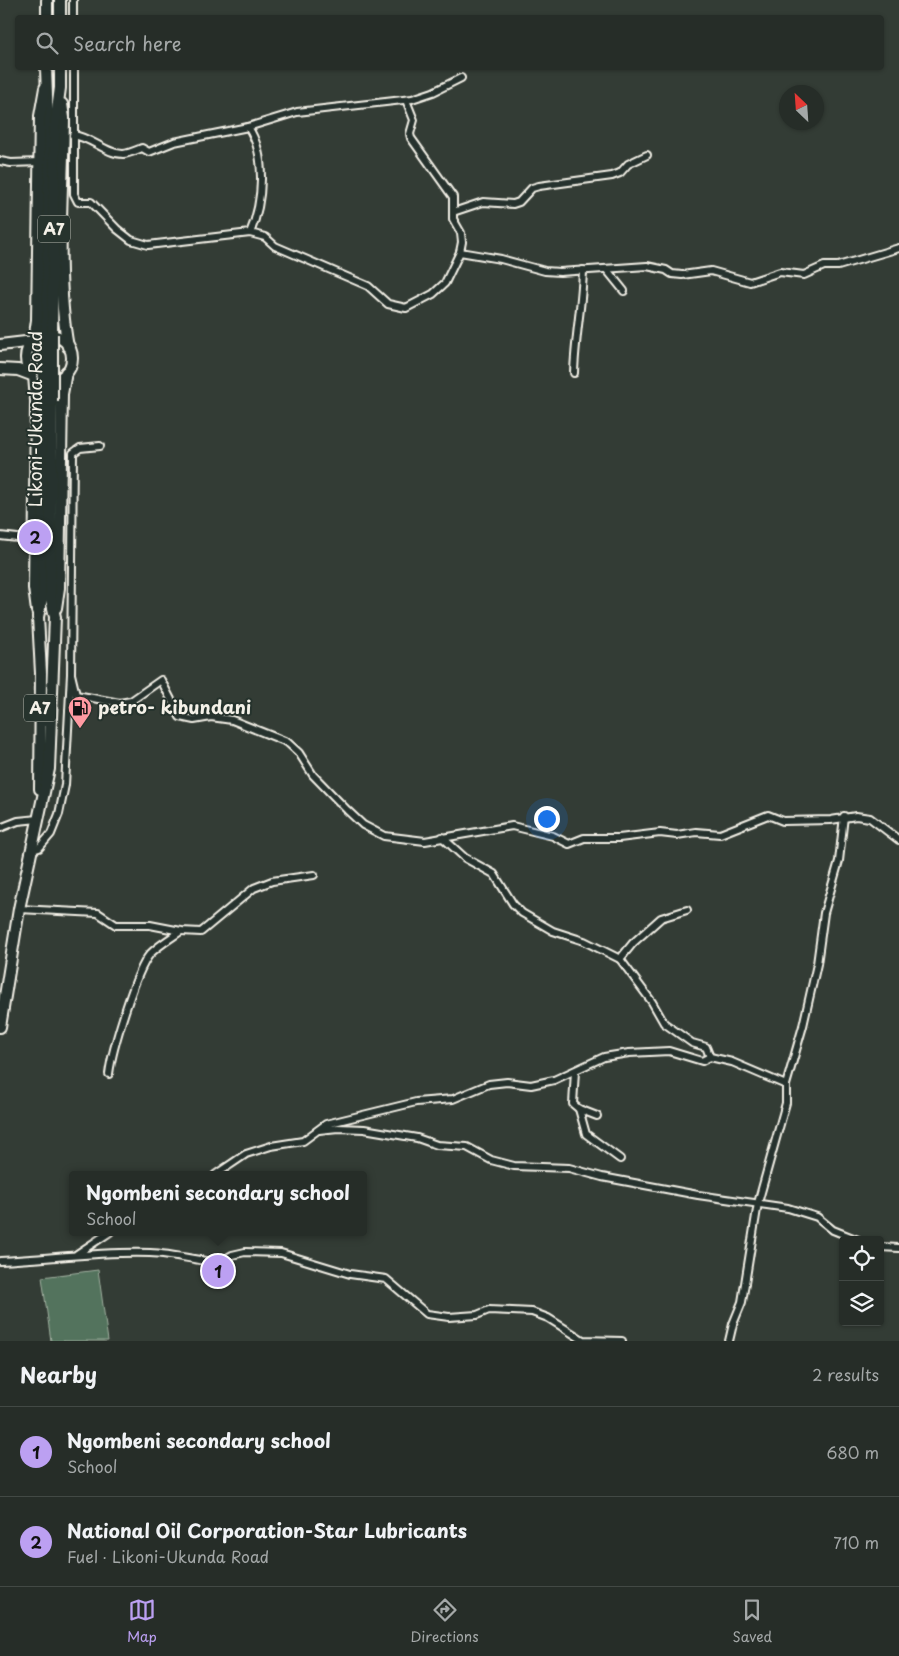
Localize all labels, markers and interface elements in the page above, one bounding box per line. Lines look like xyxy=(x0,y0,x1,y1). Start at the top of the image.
search box xyxy=(15,15,884,70)
icon: search xyxy=(33,29,61,57)
text: Search here xyxy=(73,29,182,57)
north arrow xyxy=(779,85,824,130)
road number: A7 xyxy=(38,215,70,242)
street label: Likoni-Ukunda Road xyxy=(21,331,48,507)
pin: 2 xyxy=(19,518,51,556)
place label: petro- kibundani xyxy=(98,693,251,720)
road number: A7 xyxy=(24,694,56,721)
fuel station icon: petro- kibundani xyxy=(67,695,93,729)
your location xyxy=(534,806,560,832)
popup xyxy=(69,1171,367,1236)
text: Ngombeni secondary school xyxy=(86,1178,350,1206)
text: School xyxy=(86,1206,136,1230)
map controls xyxy=(839,1236,884,1326)
button: locate xyxy=(839,1236,884,1281)
pin: 1 xyxy=(202,1252,234,1290)
button: layers xyxy=(839,1281,884,1326)
text: Nearby xyxy=(20,1358,97,1390)
text: 2 results xyxy=(812,1362,879,1386)
text: Ngombeni secondary school xyxy=(67,1426,331,1454)
text: 1 xyxy=(32,1440,40,1464)
text: 680 m xyxy=(826,1440,879,1464)
text: School xyxy=(67,1454,117,1478)
text: National Oil Corporation-Star Lubricants xyxy=(67,1516,467,1544)
text: 2 xyxy=(30,1530,42,1554)
text: 710 m xyxy=(833,1530,879,1554)
text: Fuel · Likoni-Ukunda Road xyxy=(67,1544,269,1568)
tab: Map xyxy=(127,1596,157,1647)
tab: Directions xyxy=(411,1596,479,1647)
tab: Saved xyxy=(732,1596,772,1647)

